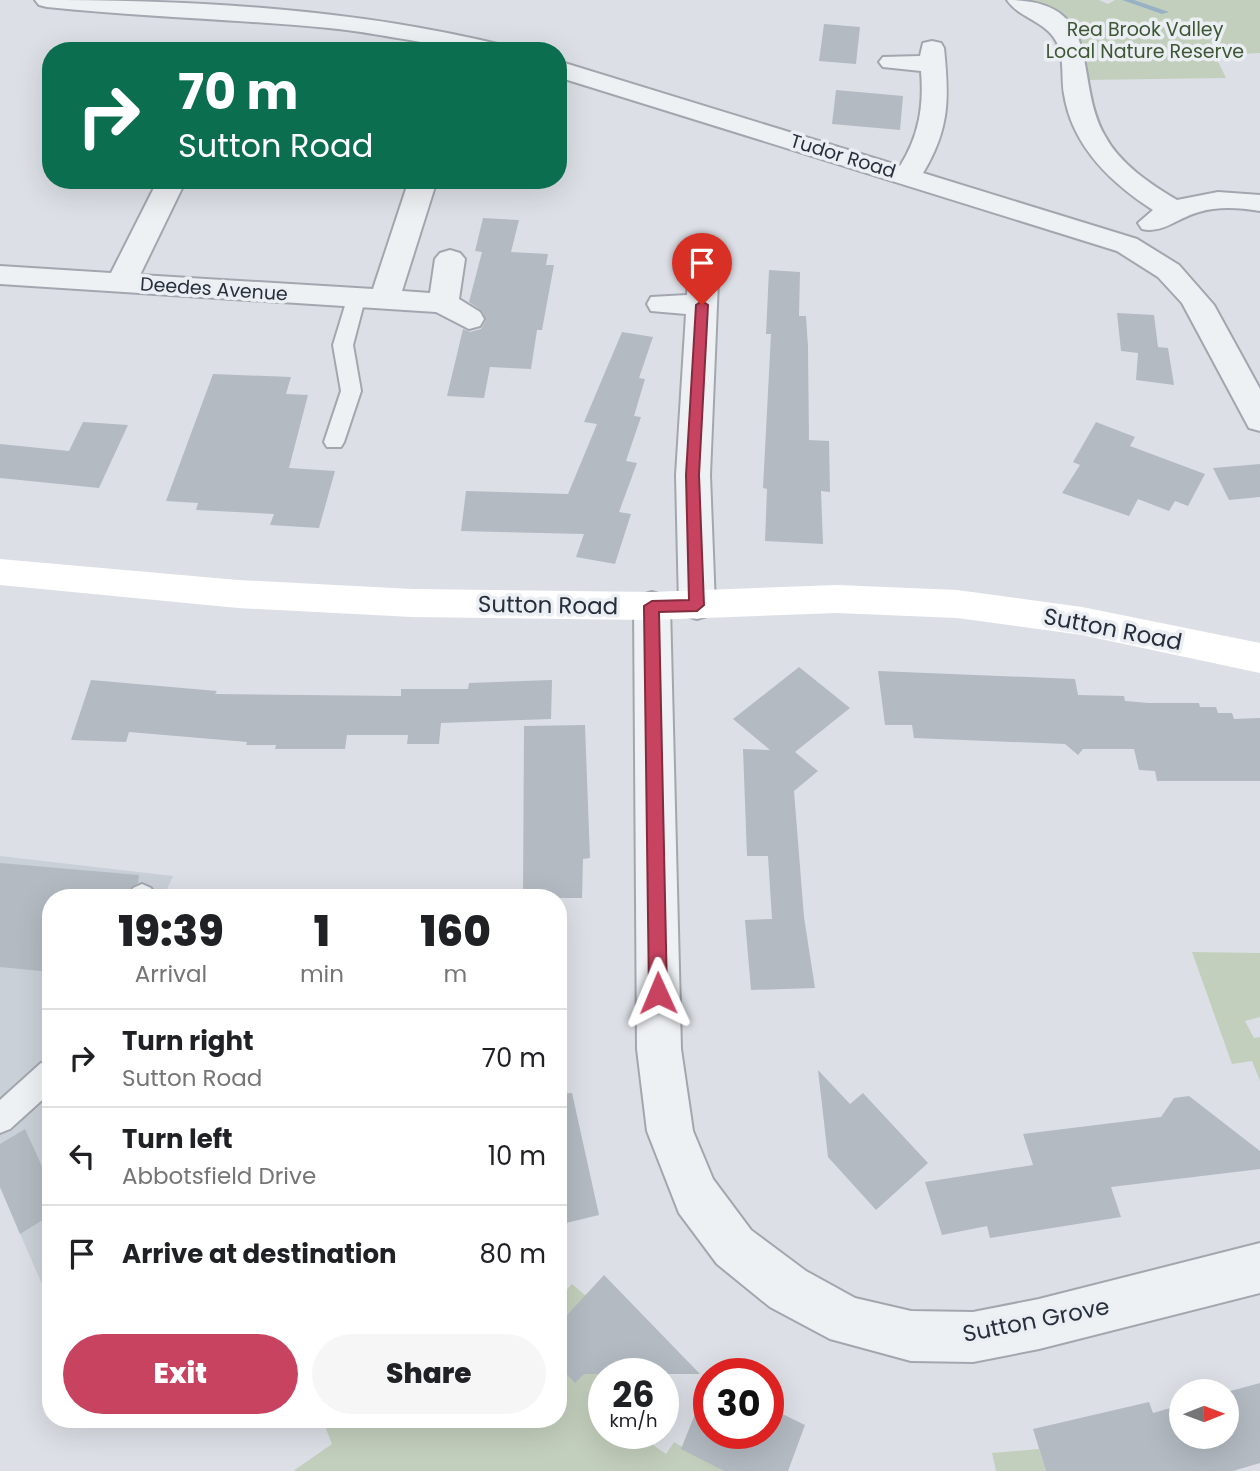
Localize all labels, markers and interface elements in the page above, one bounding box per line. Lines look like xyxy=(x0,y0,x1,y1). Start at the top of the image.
park label: Rea Brook Valley Local Nature Reserve xyxy=(1046,16,1244,65)
text: 70 m xyxy=(178,58,298,126)
icon: right xyxy=(63,70,154,161)
text: Sutton Road xyxy=(178,123,373,168)
street label: Tudor Road xyxy=(787,127,899,185)
pin xyxy=(672,233,732,305)
icon: arrive xyxy=(683,244,721,282)
street label: Deedes Avenue xyxy=(139,270,289,308)
street label: Sutton Road xyxy=(478,588,618,622)
street label: Sutton Road xyxy=(1041,600,1185,658)
text: 19:39 xyxy=(118,902,224,961)
text: 1 xyxy=(314,902,330,961)
text: 160 xyxy=(420,902,491,961)
position arrow xyxy=(621,956,695,1030)
text: Arrival xyxy=(135,958,207,990)
text: min xyxy=(300,958,344,990)
text: m xyxy=(444,958,467,990)
text: Turn right xyxy=(122,1023,254,1059)
icon: right xyxy=(63,1039,101,1077)
text: 70 m xyxy=(482,1040,546,1076)
text: Sutton Road xyxy=(122,1062,262,1094)
text: Turn left xyxy=(122,1121,233,1157)
icon: left xyxy=(63,1137,101,1175)
text: 10 m xyxy=(488,1138,546,1174)
text: Abbotsfield Drive xyxy=(122,1160,316,1192)
icon: arrive xyxy=(63,1235,101,1273)
text: Arrive at destination xyxy=(122,1236,397,1272)
text: 80 m xyxy=(480,1236,546,1272)
street label: Sutton Grove xyxy=(960,1290,1112,1350)
button: Exit xyxy=(63,1334,298,1414)
button: Share xyxy=(312,1334,546,1414)
speed limit sign: 30 xyxy=(693,1358,784,1449)
text: 26 xyxy=(612,1370,655,1419)
north arrow xyxy=(1169,1379,1239,1449)
map controls xyxy=(1169,1379,1239,1449)
text: km/h xyxy=(610,1408,657,1433)

